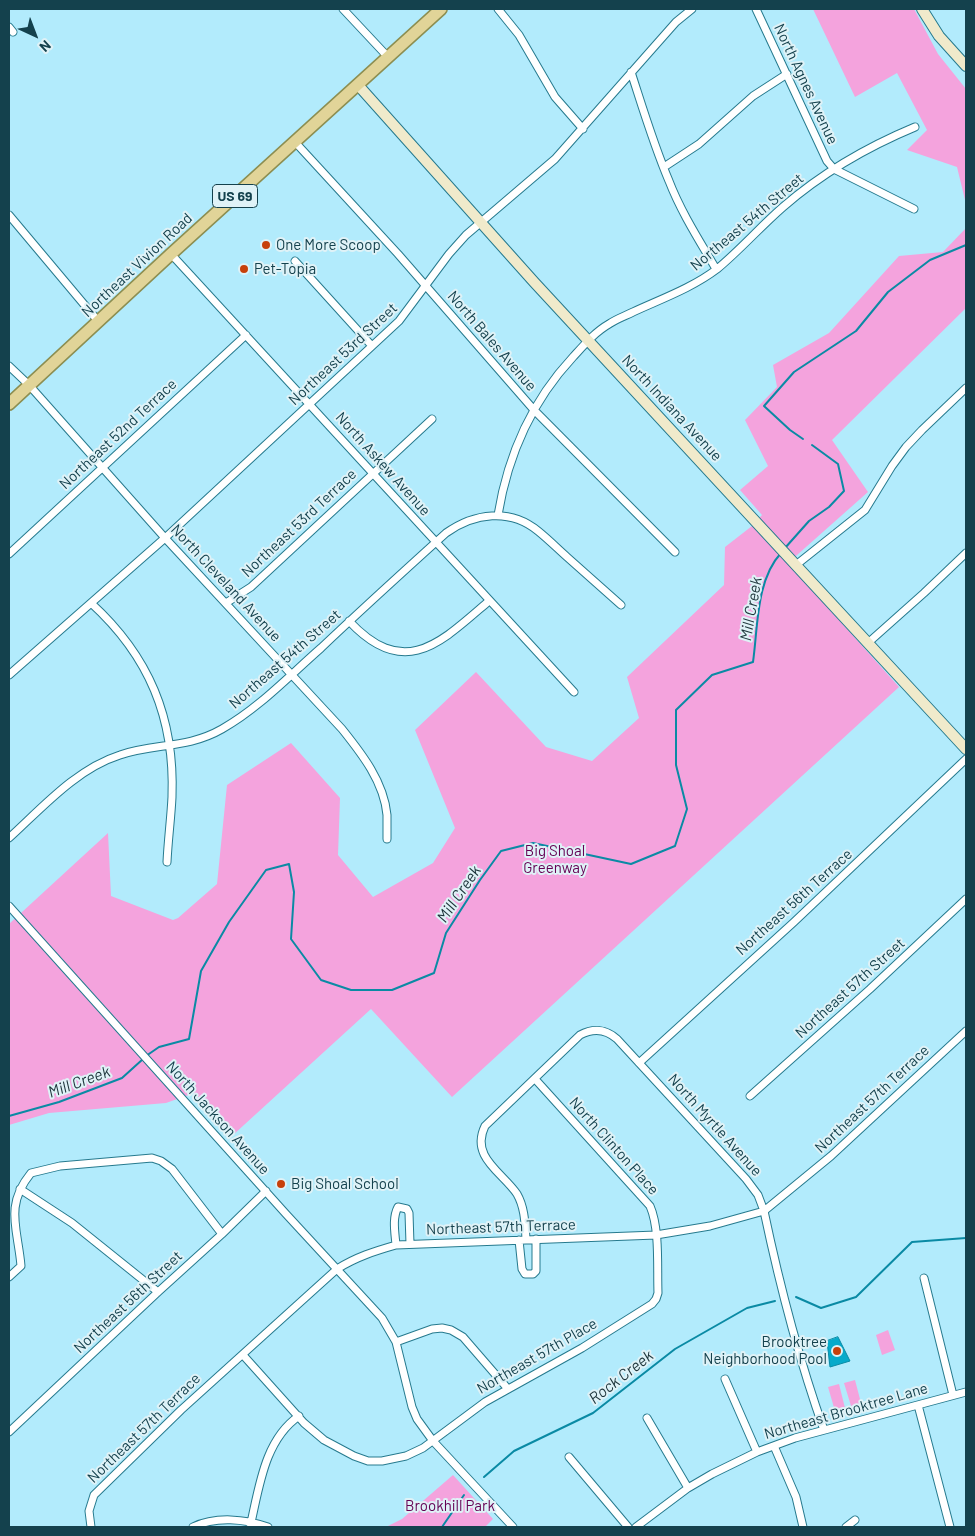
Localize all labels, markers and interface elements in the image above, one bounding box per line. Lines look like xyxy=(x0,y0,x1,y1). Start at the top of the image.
north arrow xyxy=(10,10,60,60)
street label: North Agnes Avenue xyxy=(770,21,842,147)
text: N xyxy=(36,37,55,56)
street label: Northeast 54th Street xyxy=(687,169,807,275)
road number: US 69 xyxy=(212,185,258,208)
street label: Northeast Vivion Road xyxy=(78,209,196,321)
place label: One More Scoop xyxy=(276,236,381,254)
marker: One More Scoop xyxy=(260,239,272,251)
place label: Pet-Topia xyxy=(254,260,316,278)
marker: Pet-Topia xyxy=(238,263,250,275)
street label: North Bales Avenue xyxy=(444,287,540,395)
street label: Northeast 53rd Street xyxy=(285,299,401,409)
street label: North Indiana Avenue xyxy=(618,351,726,465)
street label: Northeast 52nd Terrace xyxy=(56,375,180,493)
street label: North Askew Avenue xyxy=(332,408,434,520)
street label: Northeast 53rd Terrace xyxy=(238,465,360,581)
street label: North Cleveland Avenue xyxy=(167,521,285,645)
water label: Mill Creek xyxy=(736,576,766,642)
street label: Northeast 54th Street xyxy=(225,606,345,712)
park label: Big Shoal Greenway xyxy=(523,842,587,877)
street label: Northeast 56th Terrace xyxy=(732,845,856,959)
water label: Mill Creek xyxy=(433,862,485,926)
street label: Northeast 57th Street xyxy=(792,934,908,1042)
street label: Northeast 57th Terrace xyxy=(811,1041,933,1157)
street label: North Jackson Avenue xyxy=(162,1058,274,1178)
water label: Mill Creek xyxy=(45,1062,113,1102)
street label: North Myrtle Avenue xyxy=(664,1070,766,1180)
street label: North Clinton Place xyxy=(565,1093,663,1199)
place label: Big Shoal School xyxy=(291,1175,399,1193)
marker: Big Shoal School xyxy=(275,1178,287,1190)
street label: Northeast 57th Terrace xyxy=(426,1215,576,1239)
street label: Northeast 56th Street xyxy=(70,1247,186,1357)
street label: Northeast 57th Place xyxy=(474,1314,600,1398)
place label: Brooktree Neighborhood Pool xyxy=(703,1333,827,1368)
marker: Brooktree Neighborhood Pool xyxy=(831,1345,843,1357)
water label: Rock Creek xyxy=(585,1346,657,1408)
street label: Northeast 57th Terrace xyxy=(84,1369,204,1487)
street label: Northeast Brooktree Lane xyxy=(762,1379,930,1443)
park label: Brookhill Park xyxy=(405,1497,495,1515)

